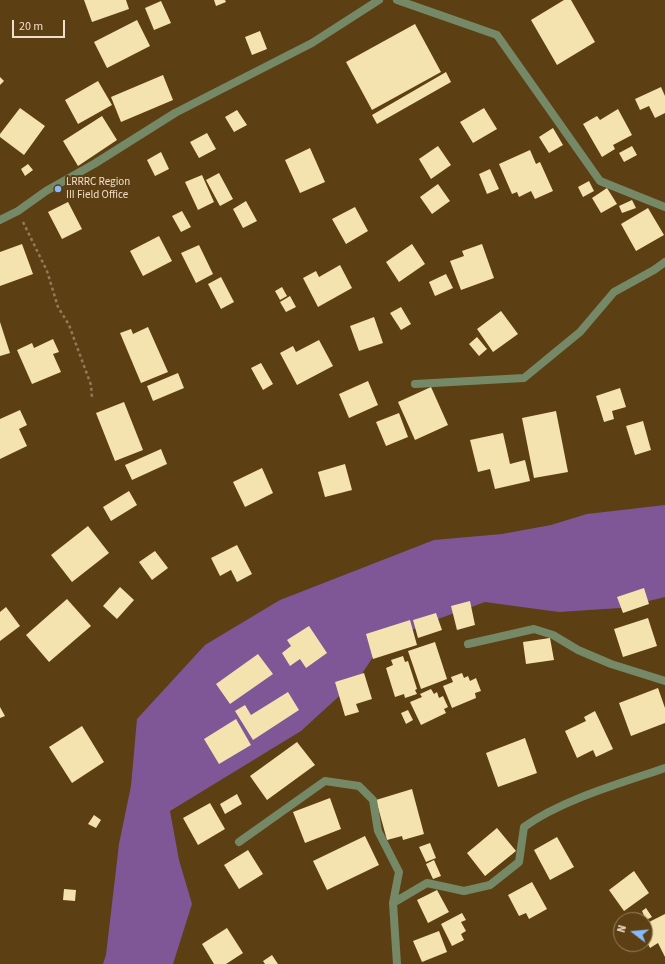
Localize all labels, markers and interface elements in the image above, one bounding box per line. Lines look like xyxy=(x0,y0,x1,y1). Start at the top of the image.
scale bar xyxy=(14,12,67,38)
text: 20 m xyxy=(19,18,43,35)
place label: LRRRC Region III Field Office xyxy=(66,176,130,202)
marker: LRRRC Region III Field Office xyxy=(53,184,63,194)
north arrow xyxy=(613,912,653,952)
text: N xyxy=(614,923,630,934)

